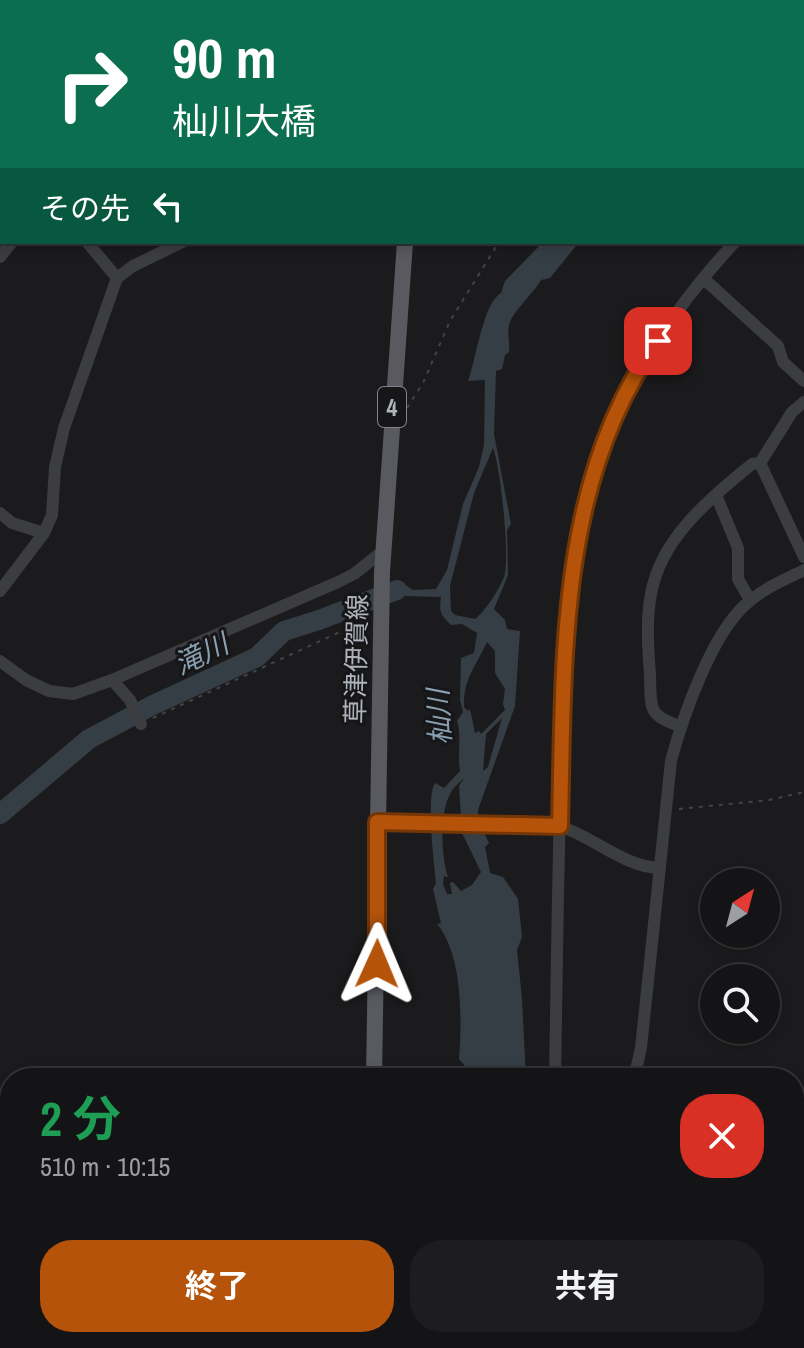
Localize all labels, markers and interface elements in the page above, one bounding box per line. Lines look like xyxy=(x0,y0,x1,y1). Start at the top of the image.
text: 90 m xyxy=(172,20,277,95)
icon: right xyxy=(40,32,144,136)
text: 杣川大橋 xyxy=(172,97,316,145)
icon: left xyxy=(146,184,190,228)
text: その先 xyxy=(40,188,130,228)
pin xyxy=(624,307,692,375)
icon: arrive xyxy=(636,319,680,363)
road number: 4 xyxy=(378,387,406,427)
street label: 草津伊賀線 xyxy=(337,594,375,724)
water label: 滝川 xyxy=(167,623,237,683)
water label: 杣川 xyxy=(418,685,459,746)
north arrow xyxy=(700,868,780,948)
map controls xyxy=(700,868,780,1044)
position arrow xyxy=(335,922,419,1006)
button: search xyxy=(700,964,780,1044)
text: 2 分 xyxy=(40,1086,121,1151)
button: close xyxy=(680,1094,764,1178)
text: 510 m · 10:15 xyxy=(40,1149,170,1184)
button: 終了 xyxy=(40,1240,394,1332)
button: 共有 xyxy=(410,1240,764,1332)

